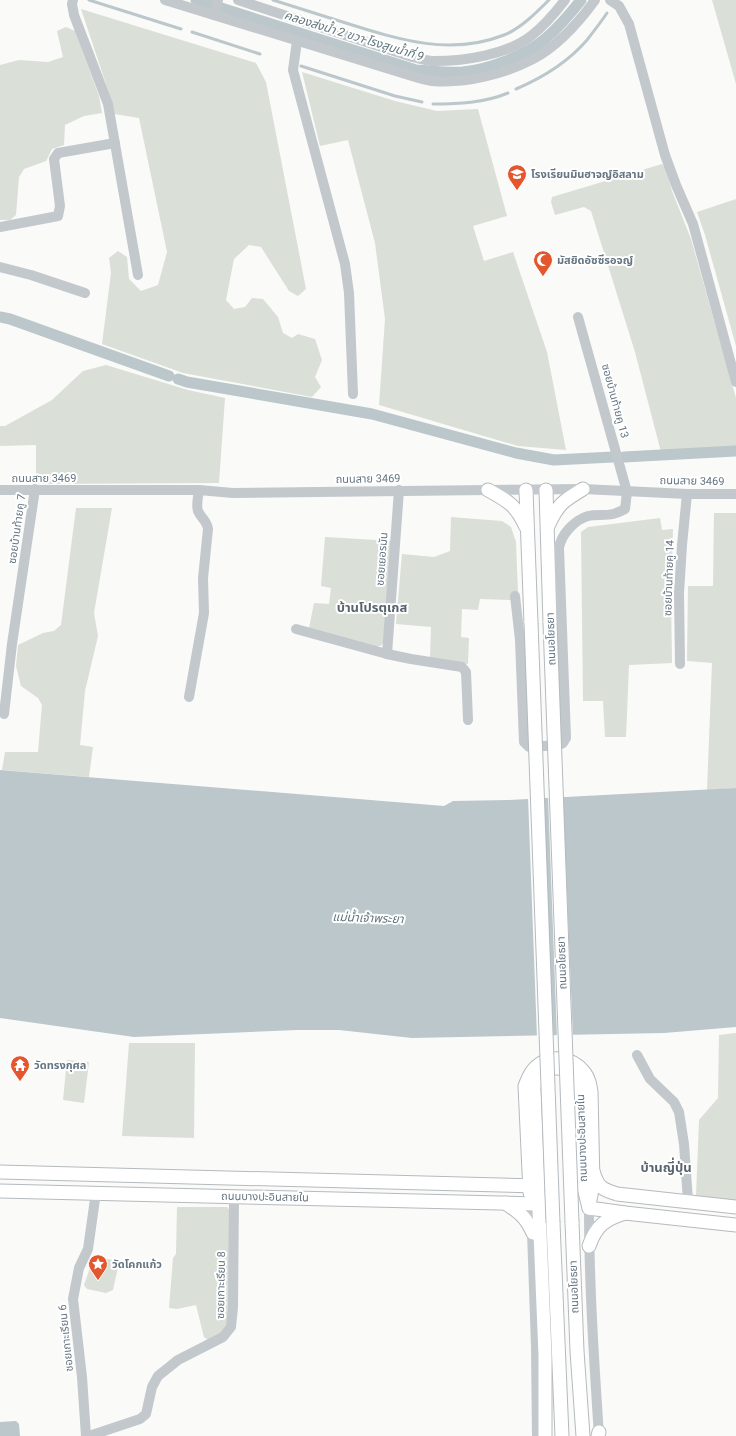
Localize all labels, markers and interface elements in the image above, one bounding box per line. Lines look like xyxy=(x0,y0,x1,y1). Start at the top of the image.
water label: คลองส่งน้ำ 2 ขวา-โรงสูบน้ำที่ 9 xyxy=(282,6,426,65)
school or university icon: โรงเรียนมินฮาจญ์อิสลาม xyxy=(506,163,528,191)
place label: โรงเรียนมินฮาจญ์อิสลาม xyxy=(531,168,644,181)
mosque icon: มัสยิดอัซซีรอจญ์ xyxy=(532,249,554,277)
place label: มัสยิดอัซซีรอจญ์ xyxy=(557,254,633,267)
street label: ซอยบ้านท้ายคู 13 xyxy=(599,362,631,440)
street label: ถนนสาย 3469 xyxy=(12,472,76,485)
street label: ถนนสาย 3469 xyxy=(335,472,401,486)
street label: ถนนสาย 3469 xyxy=(659,474,725,488)
street label: ซอยบ้านท้ายคู 7 xyxy=(6,493,28,565)
street label: ซอยเยอรมัน xyxy=(374,532,390,586)
street label: ซอยบ้านท้ายคู 14 xyxy=(661,540,677,616)
district label: บ้านโปรตุเกส xyxy=(337,600,407,615)
street label: ถนนอโยธยา xyxy=(544,612,558,666)
water label: แม่น้ำเจ้าพระยา xyxy=(332,908,405,926)
street label: ถนนอโยธยา xyxy=(555,936,569,990)
temple icon: วัดทรงกุศล xyxy=(9,1054,31,1082)
place label: วัดทรงกุศล xyxy=(34,1059,86,1072)
street label: ถนนบางปะอินสายใน xyxy=(574,1094,590,1182)
district label: บ้านญี่ปุ่น xyxy=(640,1157,692,1175)
street label: ถนนบางปะอินสายใน xyxy=(221,1190,309,1204)
street label: ซอยเกาะเรียน 8 xyxy=(214,1251,228,1319)
place icon: วัดโคกแก้ว xyxy=(87,1253,109,1281)
place label: วัดโคกแก้ว xyxy=(112,1258,162,1271)
street label: ถนนอโยธยา xyxy=(567,1260,581,1314)
street label: ซอยเกาะเรียน 6 xyxy=(56,1304,76,1372)

